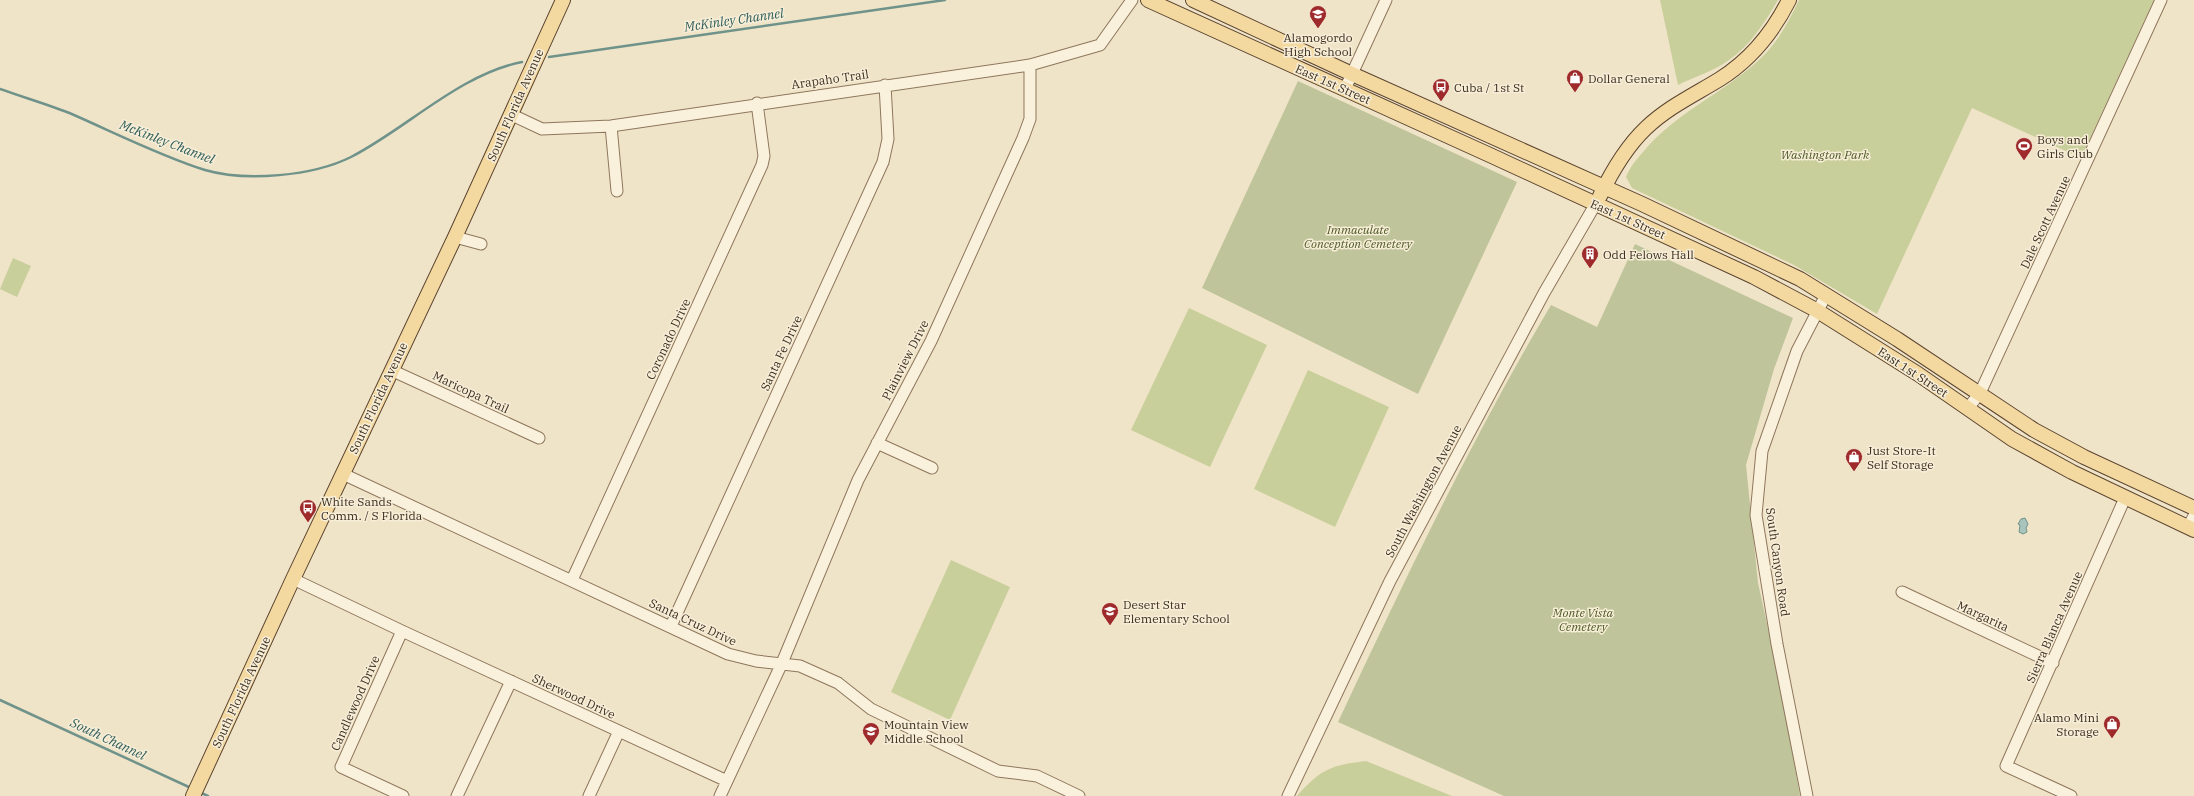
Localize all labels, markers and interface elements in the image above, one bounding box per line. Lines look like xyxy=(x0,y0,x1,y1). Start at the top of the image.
school or university icon: Alamogordo High School xyxy=(1308,4,1328,29)
water label: McKinley Channel xyxy=(682,5,785,36)
place label: Alamogordo High School xyxy=(1283,30,1353,59)
street label: South Florida Avenue xyxy=(483,46,547,164)
street label: East 1st Street xyxy=(1293,61,1373,107)
street label: Arapaho Trail xyxy=(790,66,870,92)
shop icon: Dollar General xyxy=(1565,68,1585,93)
place label: Dollar General xyxy=(1588,71,1670,86)
bus stop icon: Cuba / 1st St xyxy=(1431,77,1451,102)
place label: Cuba / 1st St xyxy=(1454,80,1524,95)
water label: McKinley Channel xyxy=(116,116,217,168)
place label: Boys and Girls Club xyxy=(2037,132,2093,161)
sports icon: Boys and Girls Club xyxy=(2014,136,2034,161)
park label: Washington Park xyxy=(1781,147,1870,162)
street label: Dale Scott Avenue xyxy=(2017,173,2073,271)
street label: East 1st Street xyxy=(1588,196,1668,242)
park label: Immaculate Conception Cemetery xyxy=(1304,222,1414,251)
building icon: Odd Felows Hall xyxy=(1580,244,1600,269)
place label: Odd Felows Hall xyxy=(1603,247,1694,262)
street label: Coronado Drive xyxy=(643,296,693,382)
street label: Santa Fe Drive xyxy=(757,313,805,393)
street label: Plainview Drive xyxy=(878,317,932,403)
street label: South Florida Avenue xyxy=(346,340,410,456)
street label: East 1st Street xyxy=(1875,344,1951,400)
street label: Maricopa Trail xyxy=(430,368,512,416)
street label: South Washington Avenue xyxy=(1382,422,1464,560)
place label: Just Store-It Self Storage xyxy=(1867,443,1936,472)
shop icon: Just Store-It Self Storage xyxy=(1844,447,1864,472)
place label: White Sands Comm. / S Florida xyxy=(321,494,423,523)
bus stop icon: White Sands Comm. / S Florida xyxy=(298,498,318,523)
street label: South Canyon Road xyxy=(1763,507,1793,617)
street label: Sierra Blanca Avenue xyxy=(2023,569,2085,685)
street label: Santa Cruz Drive xyxy=(647,595,739,649)
place label: Desert Star Elementary School xyxy=(1123,597,1230,626)
street label: Margarita xyxy=(1955,598,2012,635)
school or university icon: Desert Star Elementary School xyxy=(1100,601,1120,626)
park label: Monte Vista Cemetery xyxy=(1552,605,1614,634)
street label: South Florida Avenue xyxy=(209,634,273,750)
street label: Candlewood Drive xyxy=(327,653,383,753)
street label: Sherwood Drive xyxy=(530,670,618,722)
place label: Alamo Mini Storage xyxy=(2034,710,2099,739)
water label: South Channel xyxy=(67,714,149,764)
shop icon: Alamo Mini Storage xyxy=(2102,714,2122,739)
place label: Mountain View Middle School xyxy=(884,717,969,746)
school or university icon: Mountain View Middle School xyxy=(861,721,881,746)

